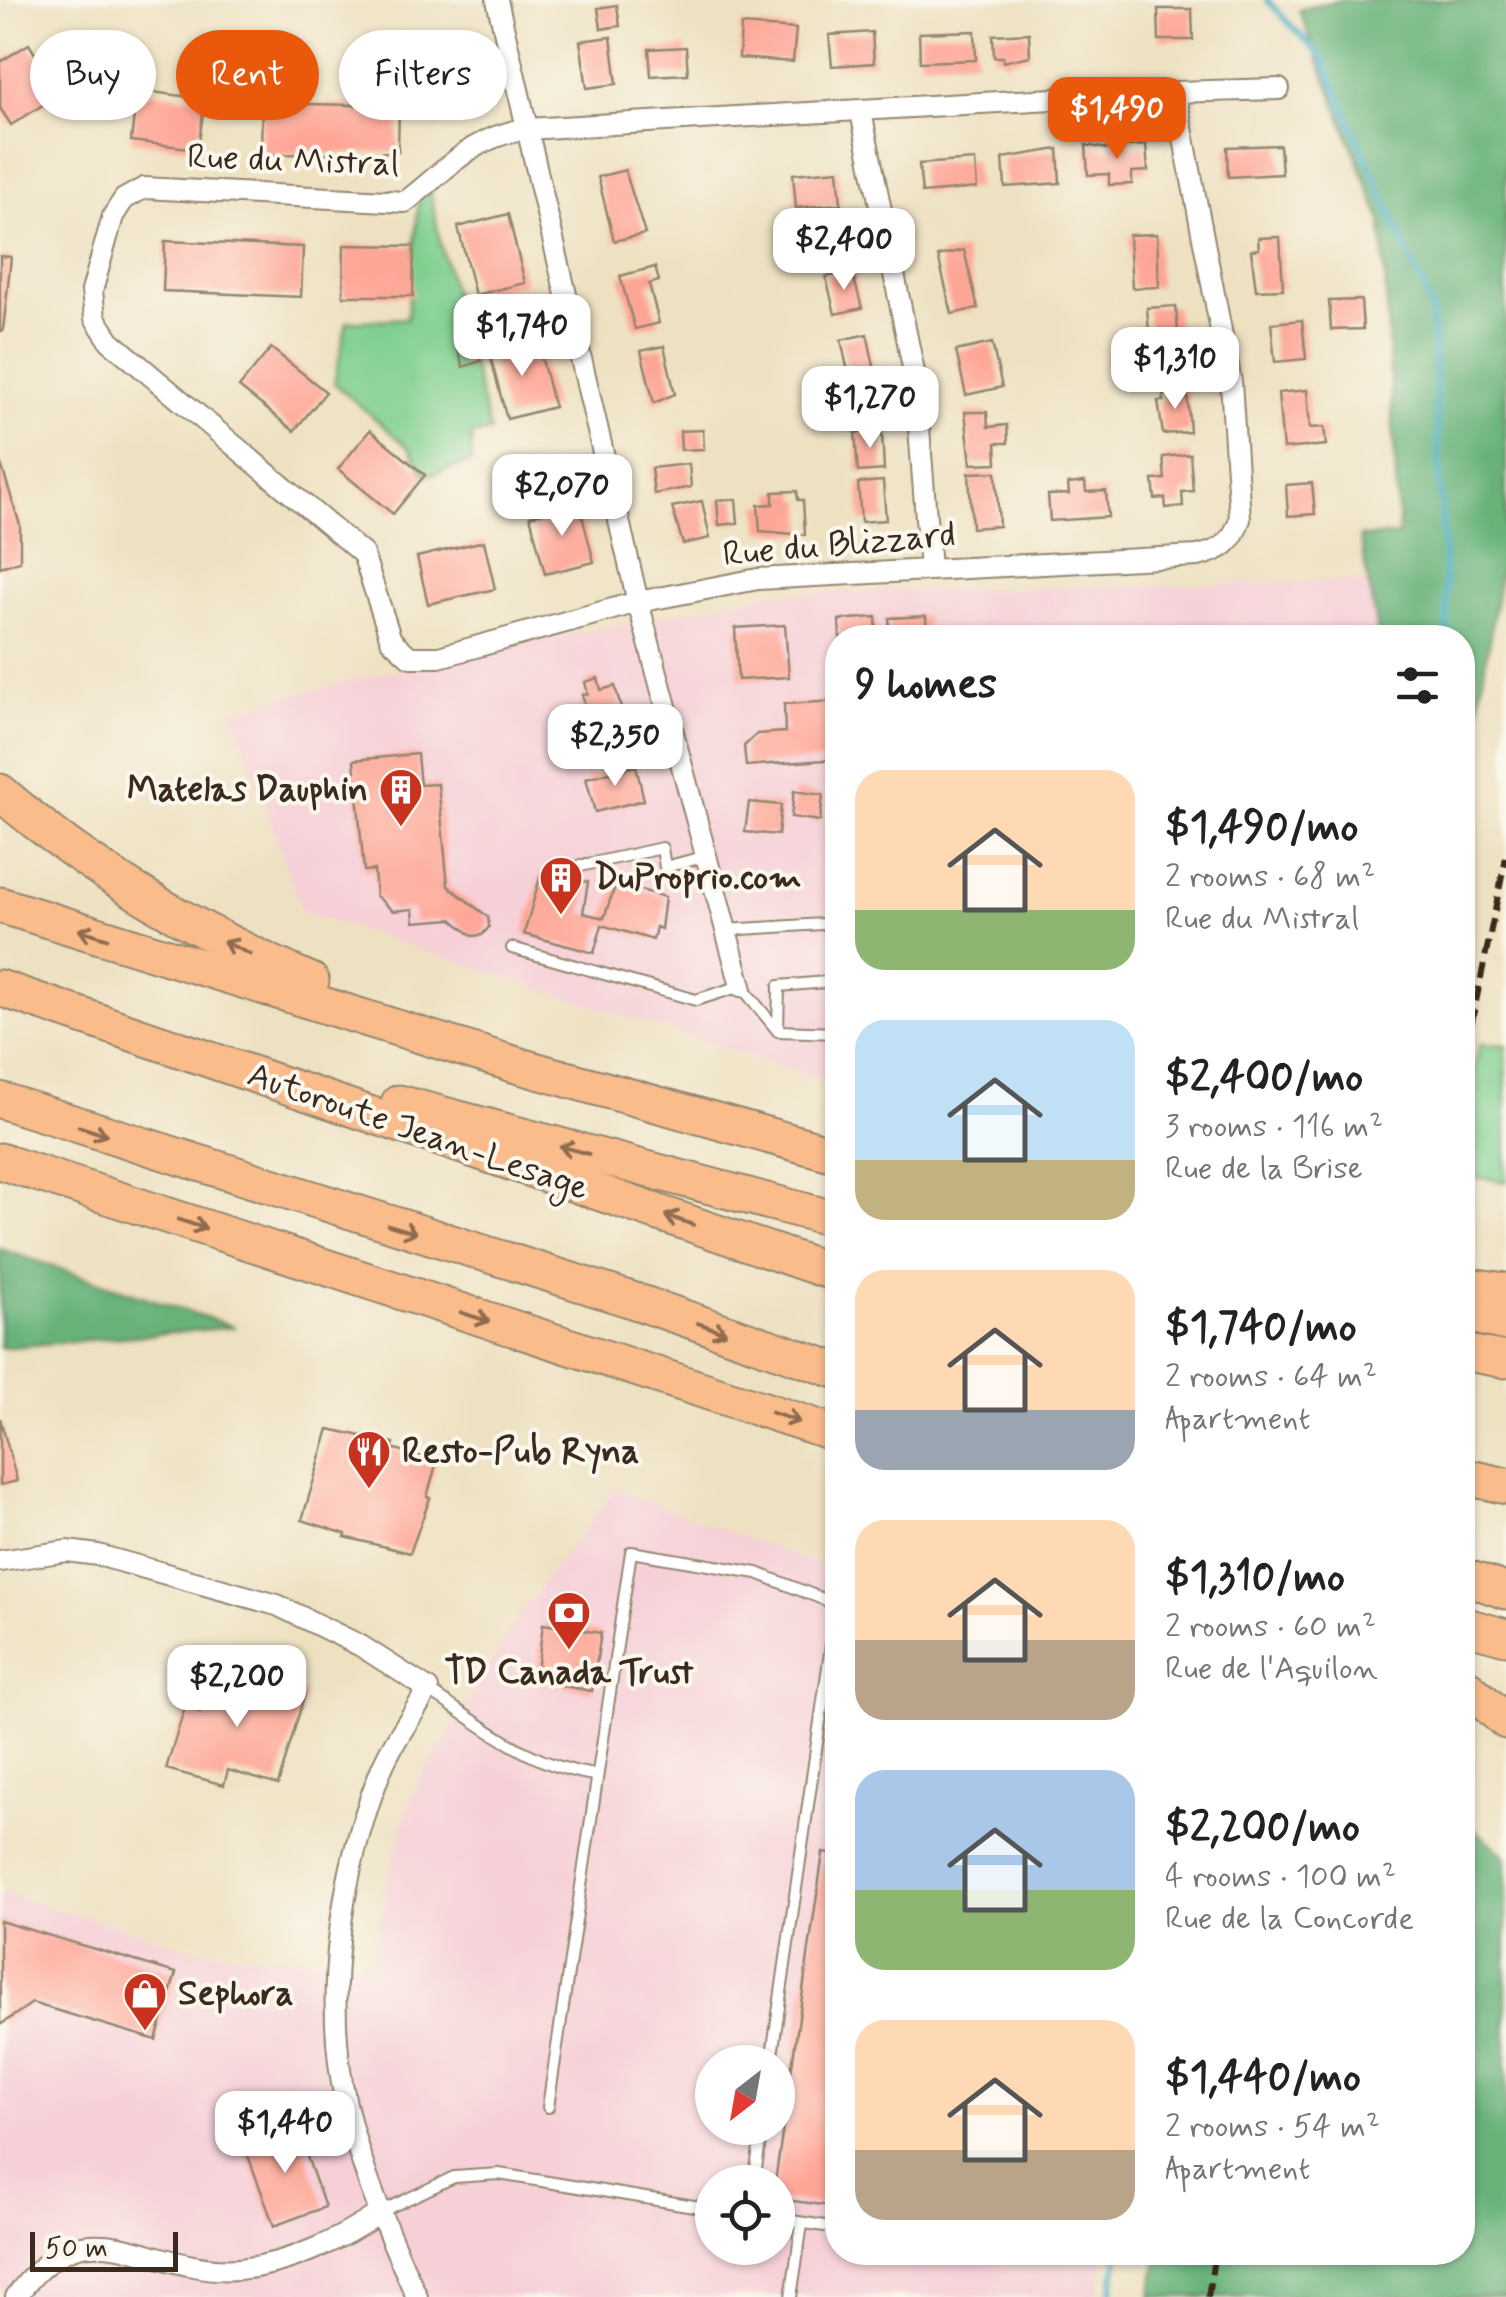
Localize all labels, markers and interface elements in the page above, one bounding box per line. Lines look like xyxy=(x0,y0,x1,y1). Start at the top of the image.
chip: Buy xyxy=(30,30,156,120)
chip: Rent xyxy=(176,30,319,120)
chip: Filters xyxy=(339,30,507,120)
pin: $1,490 xyxy=(1036,77,1198,162)
text: $1,490 xyxy=(1070,88,1164,130)
street label: Rue du Mistral xyxy=(186,134,400,188)
pin: $2,400 xyxy=(763,208,925,293)
text: $2,400 xyxy=(795,219,893,261)
pin: $1,740 xyxy=(441,294,603,379)
text: $1,740 xyxy=(476,305,568,347)
pin: $1,310 xyxy=(1094,327,1256,412)
text: $1,310 xyxy=(1133,338,1217,380)
pin: $1,270 xyxy=(789,366,951,451)
text: $1,270 xyxy=(824,377,916,419)
pin: $2,070 xyxy=(481,454,643,539)
text: $2,070 xyxy=(514,465,610,507)
street label: Rue du Blizzard xyxy=(721,512,957,578)
text: 9 homes xyxy=(855,658,997,713)
icon: filters xyxy=(1390,658,1445,713)
pin: $2,350 xyxy=(534,704,696,789)
text: $2,350 xyxy=(570,715,660,757)
place label: Matelas Dauphin xyxy=(127,767,368,813)
building icon: Matelas Dauphin xyxy=(378,767,424,828)
text: $1,490/mo xyxy=(1165,801,1358,856)
icon: home xyxy=(935,810,1055,930)
building icon: DuProprio.com xyxy=(538,855,584,916)
place label: DuProprio.com xyxy=(594,855,802,901)
text: 2 rooms · 68 m² xyxy=(1165,856,1375,898)
text: Rue du Mistral xyxy=(1165,898,1359,940)
one-way arrow xyxy=(78,923,109,941)
one-way arrow xyxy=(223,938,252,957)
text: $2,400/mo xyxy=(1165,1051,1363,1106)
street label: Autoroute Jean-Lesage xyxy=(240,1052,595,1215)
icon: home xyxy=(935,1060,1055,1180)
text: 3 rooms · 116 m² xyxy=(1165,1106,1383,1148)
one-way arrow xyxy=(76,1123,108,1141)
one-way arrow xyxy=(559,1140,590,1159)
text: Rue de la Brise xyxy=(1165,1148,1363,1190)
one-way arrow xyxy=(663,1210,695,1228)
one-way arrow xyxy=(176,1217,208,1235)
one-way arrow xyxy=(386,1221,418,1239)
text: $1,740/mo xyxy=(1165,1301,1357,1356)
one-way arrow xyxy=(459,1309,491,1327)
icon: home xyxy=(935,1310,1055,1430)
one-way arrow xyxy=(696,1320,727,1338)
text: 2 rooms · 64 m² xyxy=(1165,1356,1377,1398)
text: Apartment xyxy=(1165,1398,1310,1440)
one-way arrow xyxy=(768,1409,800,1427)
restaurant icon: Resto-Pub Ryna xyxy=(346,1429,392,1490)
place label: Resto-Pub Ryna xyxy=(402,1429,639,1475)
text: $1,310/mo xyxy=(1165,1551,1345,1606)
icon: home xyxy=(935,1560,1055,1680)
bank icon: TD Canada Trust xyxy=(546,1590,592,1651)
text: 2 rooms · 60 m² xyxy=(1165,1606,1376,1648)
pin: $2,200 xyxy=(156,1645,318,1730)
text: Rue de l'Aquilon xyxy=(1165,1648,1378,1690)
place label: TD Canada Trust xyxy=(444,1650,694,1696)
text: $2,200 xyxy=(189,1656,285,1698)
text: $2,200/mo xyxy=(1165,1801,1360,1856)
icon: home xyxy=(935,1810,1055,1930)
text: 4 rooms · 100 m² xyxy=(1165,1856,1396,1898)
text: Rue de la Concorde xyxy=(1165,1898,1414,1940)
shop icon: Sephora xyxy=(122,1971,168,2032)
place label: Sephora xyxy=(178,1971,293,2017)
north arrow xyxy=(695,2045,795,2145)
map controls xyxy=(695,2045,795,2265)
text: $1,440/mo xyxy=(1165,2051,1361,2106)
icon: home xyxy=(935,2060,1055,2180)
pin: $1,440 xyxy=(204,2091,366,2176)
text: $1,440 xyxy=(237,2102,333,2144)
text: 2 rooms · 54 m² xyxy=(1165,2106,1380,2148)
text: Apartment xyxy=(1165,2148,1310,2190)
button: locate xyxy=(695,2165,795,2265)
scale bar xyxy=(30,2227,178,2272)
text: 50 m xyxy=(45,2231,108,2268)

